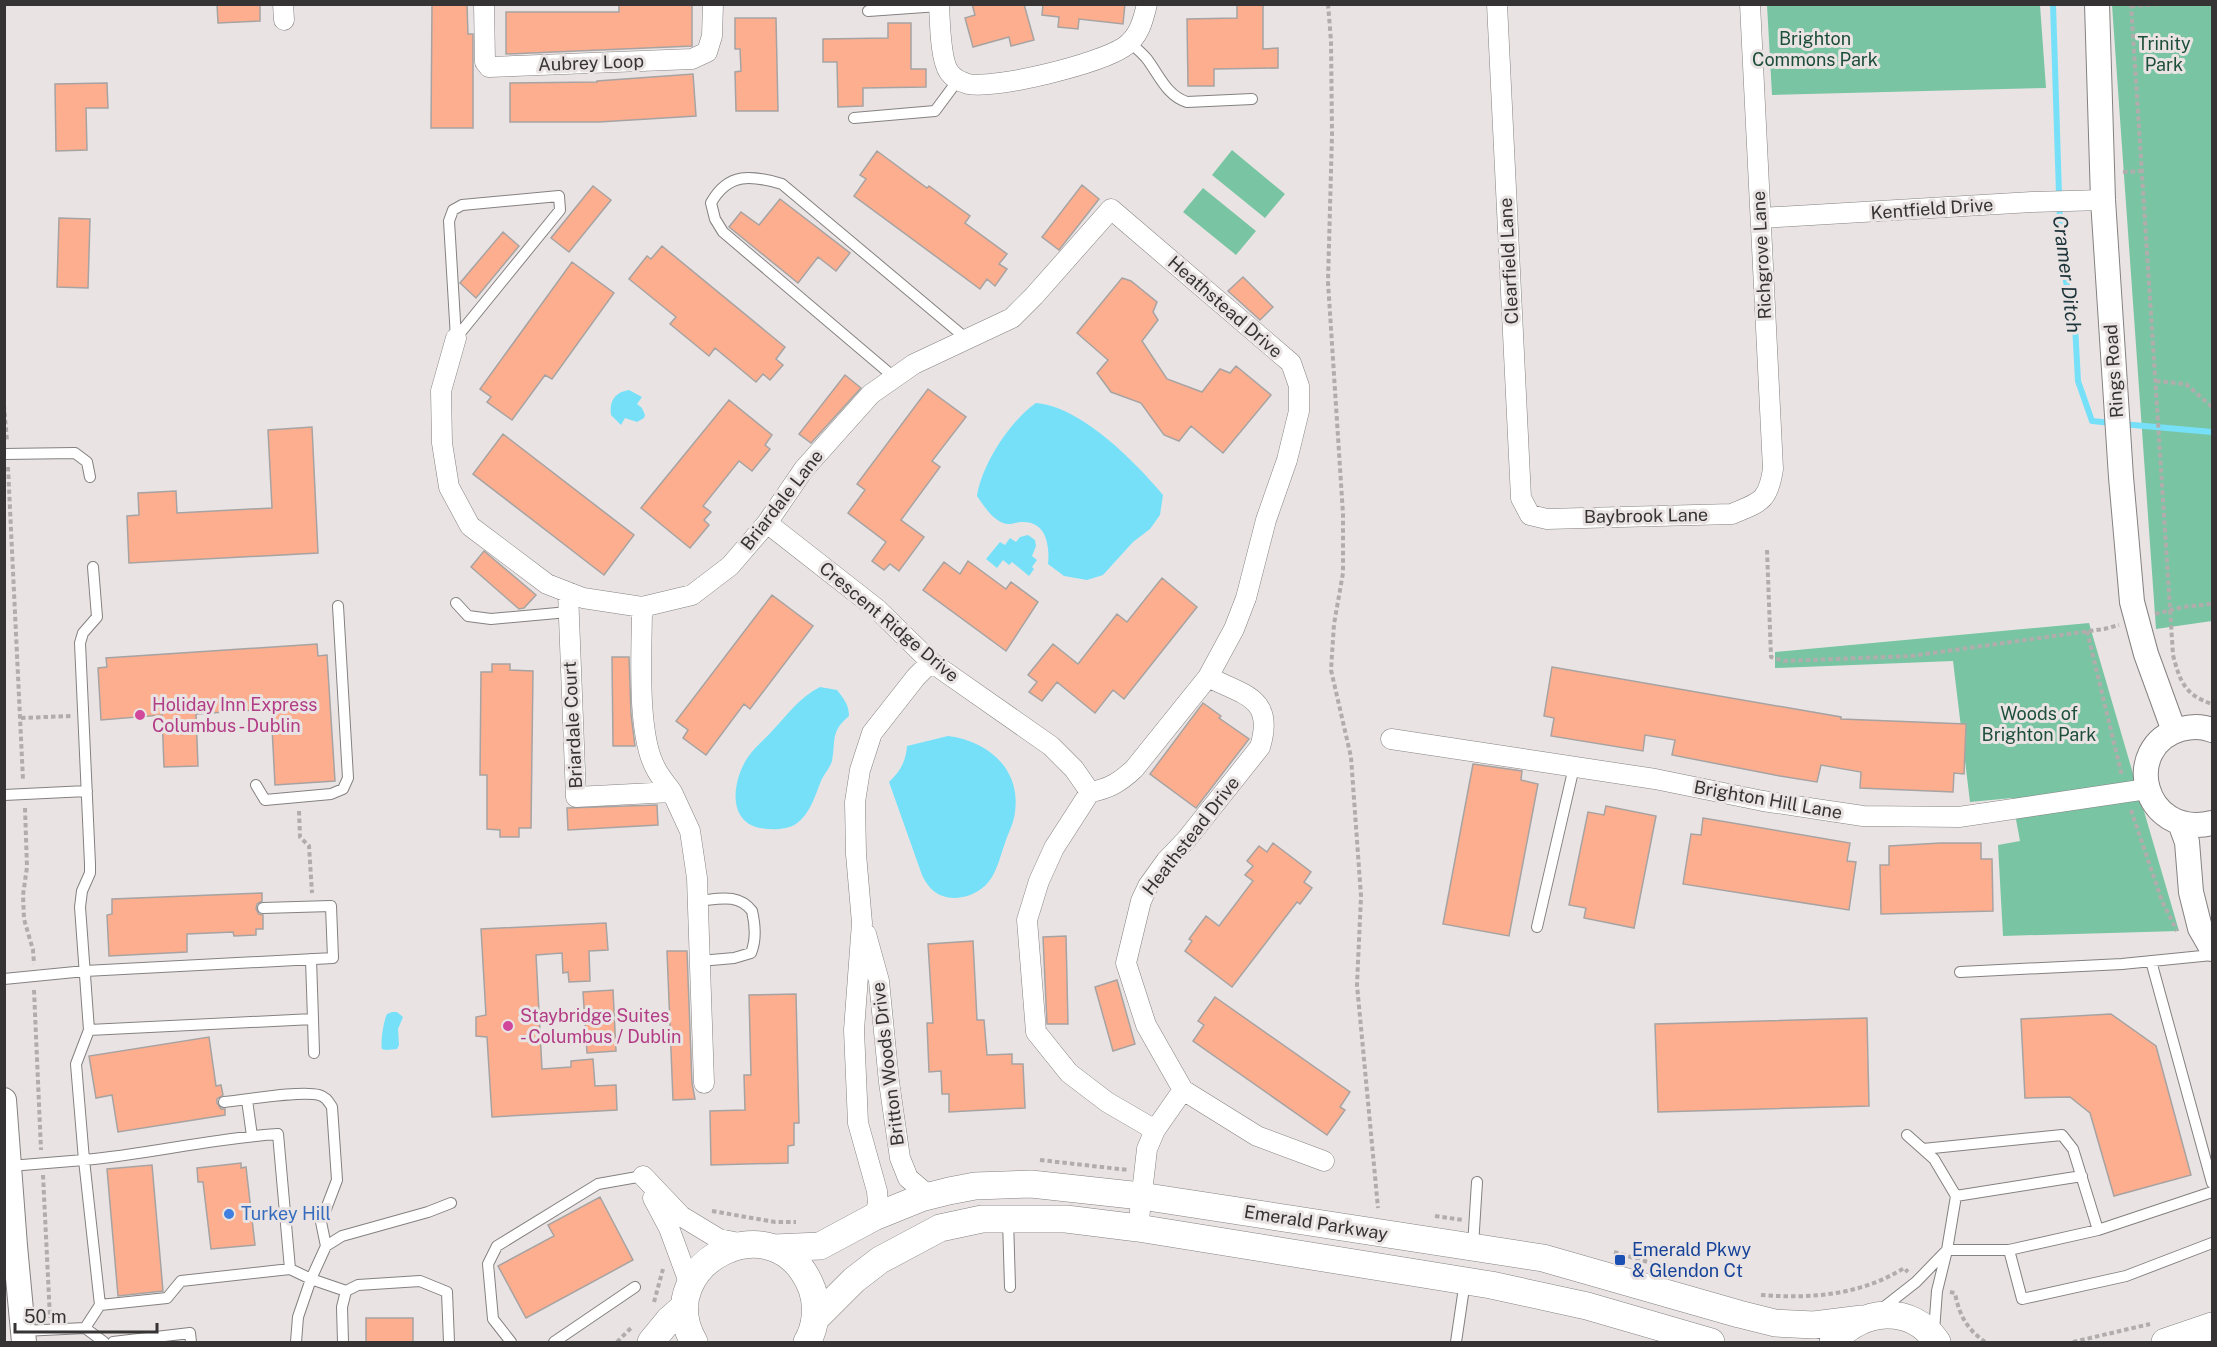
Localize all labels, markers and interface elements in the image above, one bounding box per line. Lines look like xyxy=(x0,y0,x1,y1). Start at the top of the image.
park label: Brighton Commons Park xyxy=(1752,28,1878,70)
park label: Trinity Park xyxy=(2137,33,2191,75)
street label: Aubrey Loop xyxy=(538,50,644,75)
street label: Richgrove Lane xyxy=(1748,190,1775,320)
street label: Kentfield Drive xyxy=(1870,194,1994,223)
street label: Clearfield Lane xyxy=(1495,197,1522,325)
water label: Cramer Ditch xyxy=(2048,214,2086,334)
street label: Heathstead Drive xyxy=(1164,251,1287,362)
street label: Rings Road xyxy=(2100,323,2127,419)
street label: Briardale Lane xyxy=(736,445,827,554)
street label: Baybrook Lane xyxy=(1584,504,1708,527)
street label: Crescent Ridge Drive xyxy=(815,557,963,686)
street label: Briardale Court xyxy=(559,661,586,789)
place label: Holiday Inn Express Columbus - Dublin xyxy=(152,694,317,736)
park label: Woods of Brighton Park xyxy=(1982,703,2096,745)
marker: Holiday Inn Express Columbus - Dublin xyxy=(133,708,147,722)
street label: Heathstead Drive xyxy=(1138,772,1243,899)
street label: Brighton Hill Lane xyxy=(1692,776,1844,823)
street label: Britton Woods Drive xyxy=(867,981,908,1147)
place label: Staybridge Suites - Columbus / Dublin xyxy=(520,1005,681,1047)
marker: Staybridge Suites - Columbus / Dublin xyxy=(501,1019,515,1033)
street label: Emerald Parkway xyxy=(1243,1201,1390,1244)
place label: Turkey Hill xyxy=(241,1203,331,1224)
marker: Turkey Hill xyxy=(222,1207,236,1221)
place label: Emerald Pkwy & Glendon Ct xyxy=(1632,1239,1752,1281)
marker: Emerald Pkwy & Glendon Ct xyxy=(1613,1253,1627,1267)
scale bar xyxy=(15,1296,158,1334)
text: 50 m xyxy=(24,1306,67,1327)

